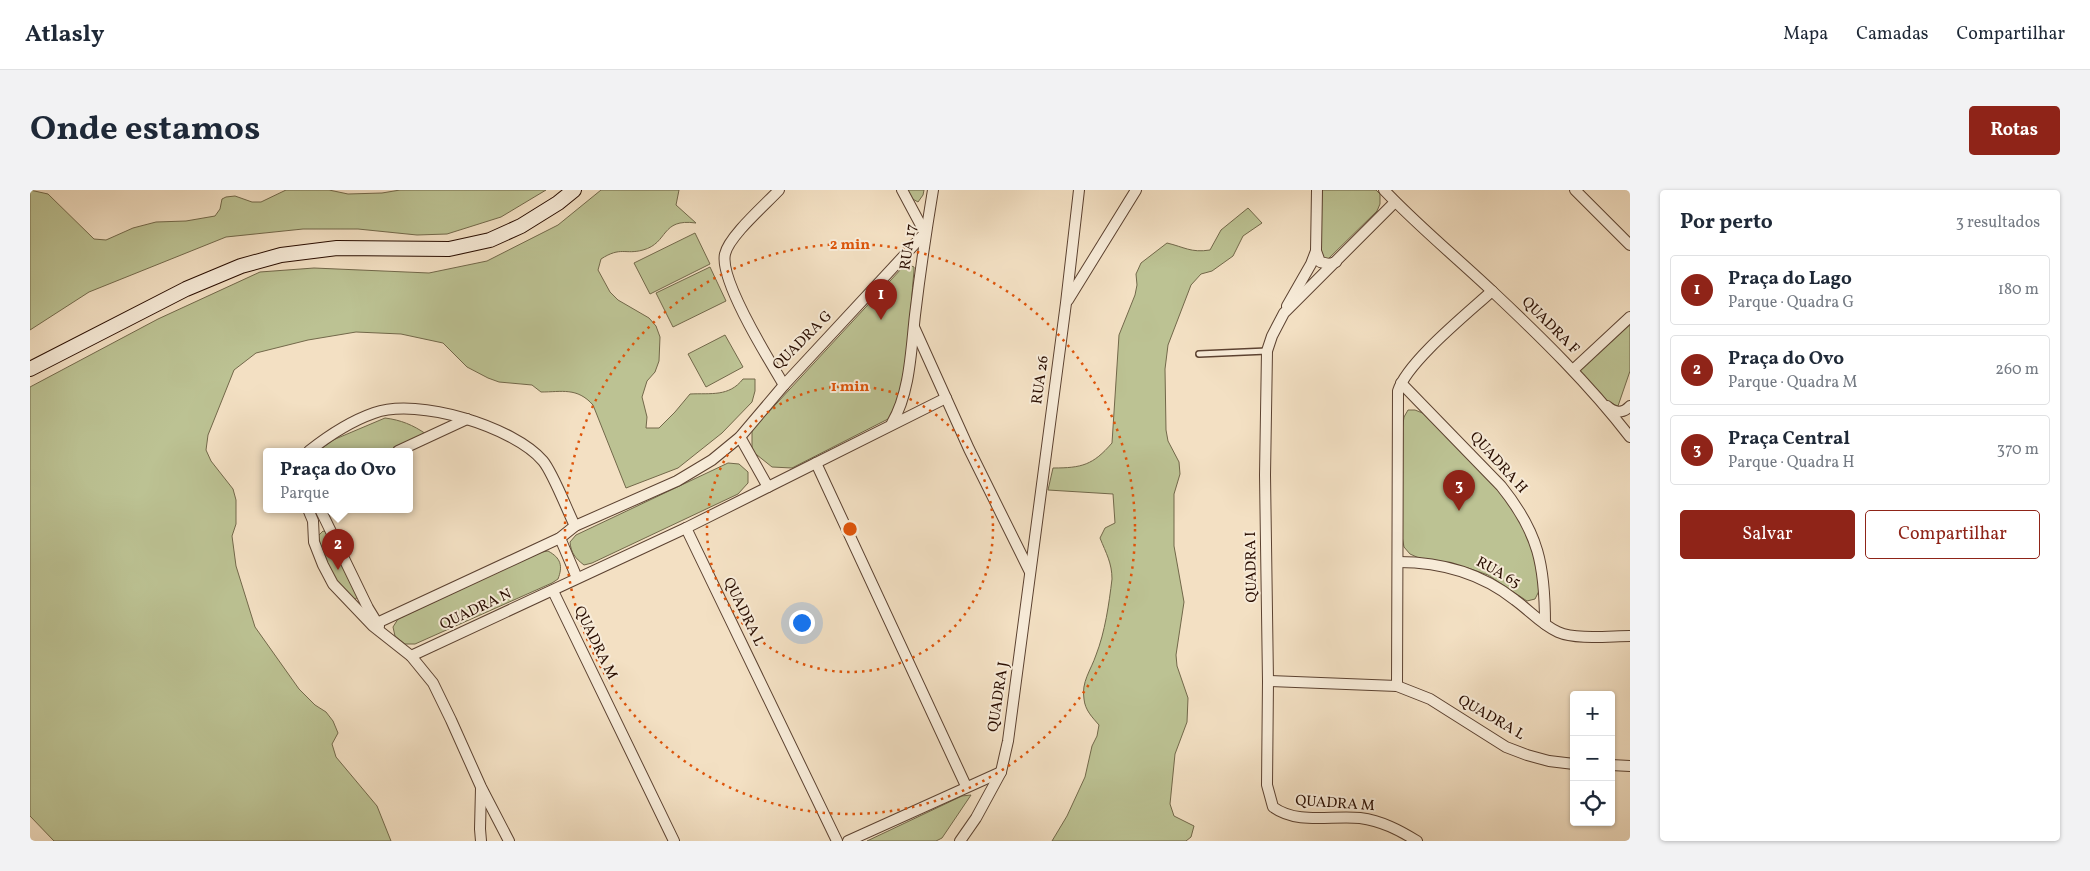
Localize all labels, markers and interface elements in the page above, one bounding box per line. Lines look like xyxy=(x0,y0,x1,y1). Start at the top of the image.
text: Atlasly xyxy=(25,18,104,52)
text: Mapa xyxy=(1783,22,1828,47)
text: Camadas xyxy=(1856,22,1929,47)
text: Compartilhar xyxy=(1957,22,2065,47)
text: Onde estamos xyxy=(30,106,260,154)
button: Rotas xyxy=(1969,106,2060,155)
text: Por perto xyxy=(1680,208,1773,237)
text: 3 resultados xyxy=(1956,212,2040,234)
street label: RUA 17 xyxy=(895,223,923,271)
text: 2 min xyxy=(830,235,870,256)
text: Praça do Lago xyxy=(1728,266,1852,292)
pin: 1 xyxy=(865,279,897,320)
text: 1 xyxy=(1694,279,1700,301)
text: 180 m xyxy=(1998,279,2039,301)
street label: QUADRA F xyxy=(1516,292,1584,360)
text: Parque · Quadra G xyxy=(1728,292,1854,314)
street label: QUADRA G xyxy=(768,306,838,376)
text: Praça do Ovo xyxy=(1728,346,1844,372)
street label: RUA 26 xyxy=(1027,354,1055,406)
text: 2 xyxy=(1693,359,1701,381)
text: 260 m xyxy=(1995,359,2039,381)
text: Parque · Quadra M xyxy=(1728,372,1857,394)
text: 1 min xyxy=(831,377,869,398)
text: Praça Central xyxy=(1728,426,1850,452)
street label: QUADRA H xyxy=(1464,427,1532,499)
text: 3 xyxy=(1693,439,1701,461)
text: 370 m xyxy=(1997,439,2039,461)
popup xyxy=(263,448,413,513)
text: Parque · Quadra H xyxy=(1728,452,1854,474)
text: Praça do Ovo xyxy=(280,457,396,483)
pin: 3 xyxy=(1443,470,1475,511)
text: Parque xyxy=(280,483,329,505)
button: Salvar xyxy=(1680,510,1855,559)
button: Compartilhar xyxy=(1865,510,2040,559)
centre of rings xyxy=(841,520,859,538)
pin: 2 xyxy=(322,529,354,570)
street label: QUADRA I xyxy=(1241,531,1263,603)
street label: RUA 65 xyxy=(1472,552,1524,594)
street label: QUADRA L xyxy=(717,574,769,650)
street label: QUADRA N xyxy=(437,584,515,636)
street label: QUADRA M xyxy=(568,603,622,683)
your location xyxy=(789,610,815,636)
street label: QUADRA J xyxy=(983,660,1015,734)
street label: QUADRA L xyxy=(1454,690,1529,746)
map controls xyxy=(1570,691,1615,826)
button: + xyxy=(1570,691,1615,736)
button: − xyxy=(1570,736,1615,781)
button: locate xyxy=(1570,781,1615,826)
street label: QUADRA M xyxy=(1294,791,1376,817)

